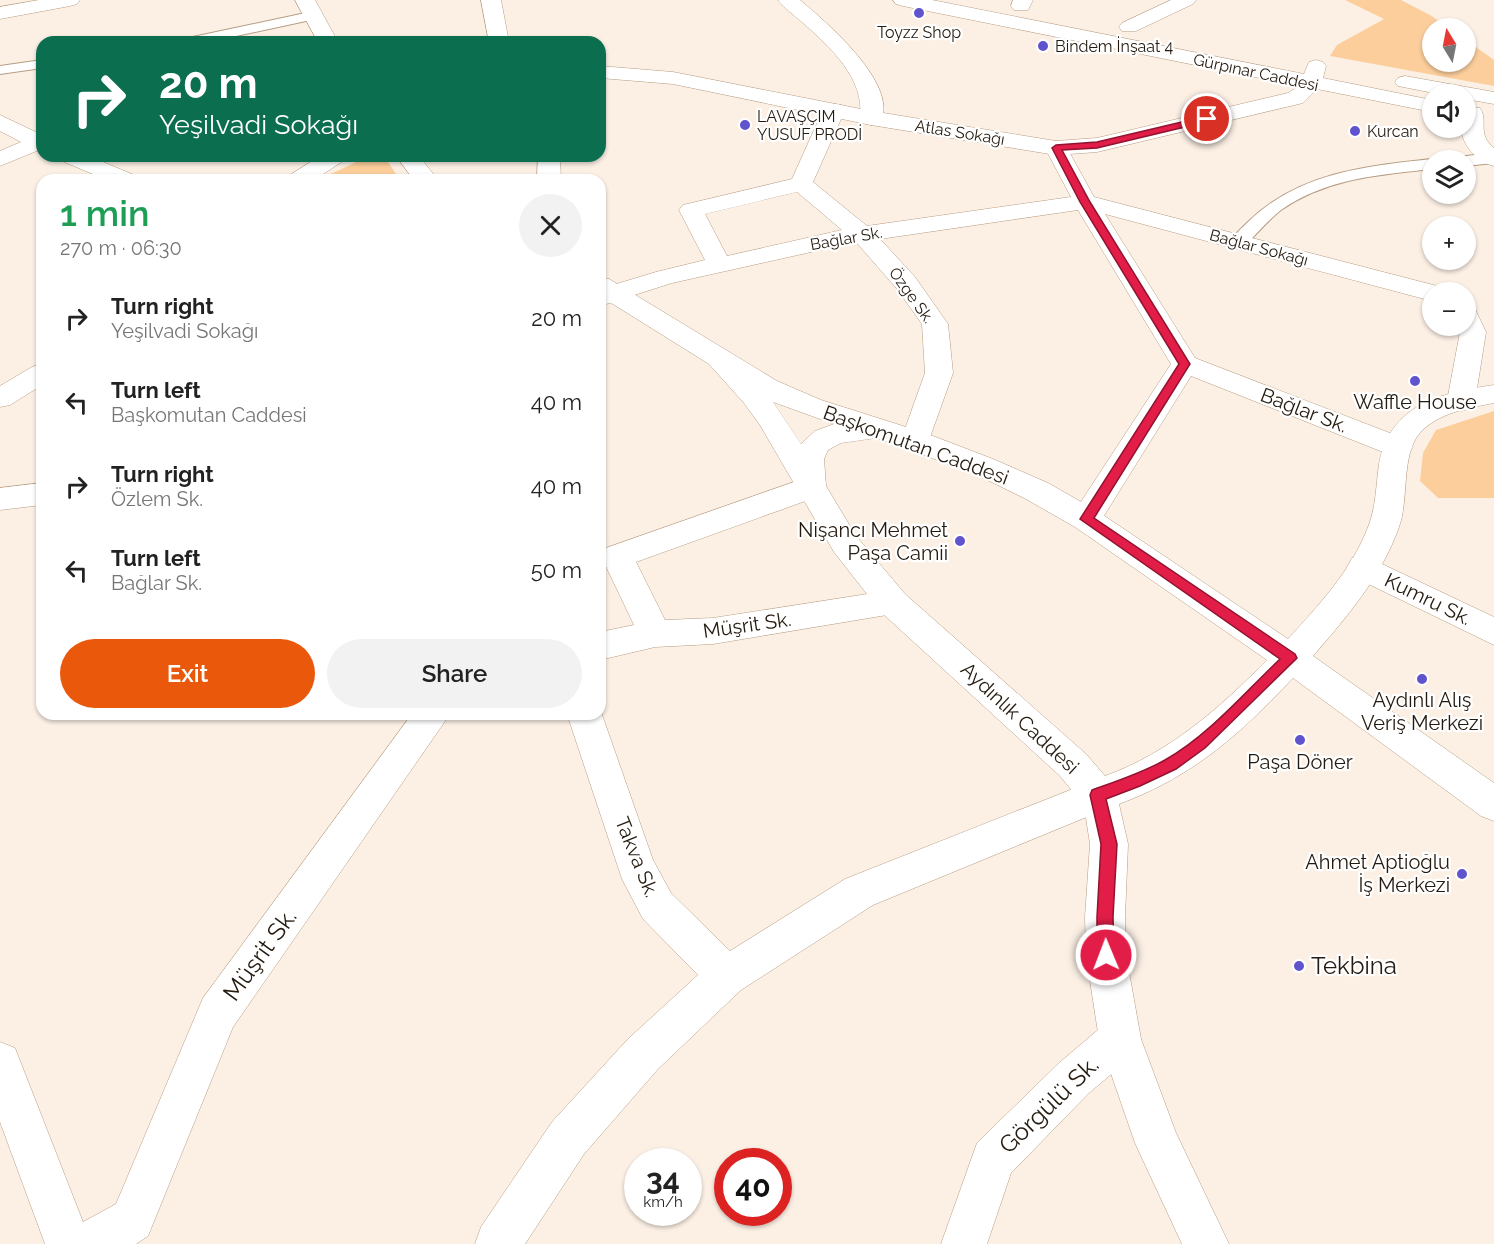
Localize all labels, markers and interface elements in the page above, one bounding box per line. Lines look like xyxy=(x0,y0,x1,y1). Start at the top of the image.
marker: Toyzz Shop xyxy=(912,6,926,20)
north arrow xyxy=(1422,18,1476,72)
map controls xyxy=(1422,18,1476,336)
place label: Toyzz Shop xyxy=(877,23,961,42)
place label: Bindem İnşaat 4 xyxy=(1055,36,1173,56)
marker: Bindem İnşaat 4 xyxy=(1036,39,1050,53)
street label: Gürpınar Caddesi xyxy=(1192,50,1320,95)
text: 20 m xyxy=(159,59,258,108)
icon: right xyxy=(60,60,138,138)
button: sound xyxy=(1422,84,1476,138)
pin xyxy=(1181,93,1232,144)
icon: arrive xyxy=(1190,102,1223,135)
place label: LAVAŞÇIM YUSUF PRODİ xyxy=(757,107,862,144)
text: Yeşilvadi Sokağı xyxy=(159,109,358,140)
street label: Atlas Sokağı xyxy=(914,116,1006,149)
marker: LAVAŞÇIM YUSUF PRODİ xyxy=(738,118,752,132)
place label: Kurcan xyxy=(1367,122,1419,141)
marker: Kurcan xyxy=(1348,124,1362,138)
button: layers xyxy=(1422,150,1476,204)
text: 1 min xyxy=(60,192,149,234)
button: close xyxy=(519,194,582,257)
button: + xyxy=(1422,216,1476,270)
street label: Bağlar Sk. xyxy=(809,223,884,254)
street label: Bağlar Sokağı xyxy=(1207,225,1310,270)
text: 270 m · 06:30 xyxy=(60,236,182,260)
street label: Özge Sk. xyxy=(885,263,939,327)
button: − xyxy=(1422,282,1476,336)
text: Turn right xyxy=(111,293,214,319)
icon: right xyxy=(60,302,93,335)
text: 20 m xyxy=(531,305,582,331)
text: Yeşilvadi Sokağı xyxy=(111,319,258,343)
marker: Waffle House xyxy=(1408,374,1422,388)
text: Turn left xyxy=(111,377,201,403)
street label: Bağlar Sk. xyxy=(1257,382,1351,438)
icon: left xyxy=(60,386,93,419)
text: 40 m xyxy=(531,389,582,415)
place label: Waffle House xyxy=(1353,390,1477,414)
street label: Başkomutan Caddesi xyxy=(820,400,1012,490)
text: Başkomutan Caddesi xyxy=(111,403,307,427)
text: Turn right xyxy=(111,461,214,487)
icon: right xyxy=(60,470,93,503)
text: 40 m xyxy=(531,473,582,499)
text: Özlem Sk. xyxy=(111,487,203,511)
place label: Nişancı Mehmet Paşa Camii xyxy=(798,518,948,565)
marker: Nişancı Mehmet Paşa Camii xyxy=(953,534,967,548)
text: Turn left xyxy=(111,545,201,571)
icon: left xyxy=(60,554,93,587)
text: 50 m xyxy=(531,557,582,583)
street label: Kumru Sk. xyxy=(1381,568,1475,630)
text: Bağlar Sk. xyxy=(111,571,202,595)
street label: Müşrit Sk. xyxy=(701,607,793,643)
button: Exit xyxy=(60,639,315,708)
button: Share xyxy=(327,639,582,708)
street label: Aydınlık Caddesi xyxy=(956,657,1084,779)
marker: Aydınlı Alış Veriş Merkezi xyxy=(1415,672,1429,686)
place label: Aydınlı Alış Veriş Merkezi xyxy=(1361,688,1483,735)
marker: Paşa Döner xyxy=(1293,733,1307,747)
place label: Paşa Döner xyxy=(1247,750,1353,774)
street label: Takva Sk. xyxy=(610,813,664,901)
place label: Ahmet Aptioğlu İş Merkezi xyxy=(1305,850,1450,897)
marker: Ahmet Aptioğlu İş Merkezi xyxy=(1455,867,1469,881)
street label: Müşrit Sk. xyxy=(217,903,303,1006)
position arrow xyxy=(1074,923,1138,987)
place label: Tekbina xyxy=(1311,951,1397,980)
marker: Tekbina xyxy=(1292,959,1306,973)
street label: Görgülü Sk. xyxy=(993,1050,1105,1159)
speed limit sign: 40 xyxy=(714,1148,792,1226)
text: 34 xyxy=(646,1162,680,1197)
text: km/h xyxy=(643,1193,683,1211)

